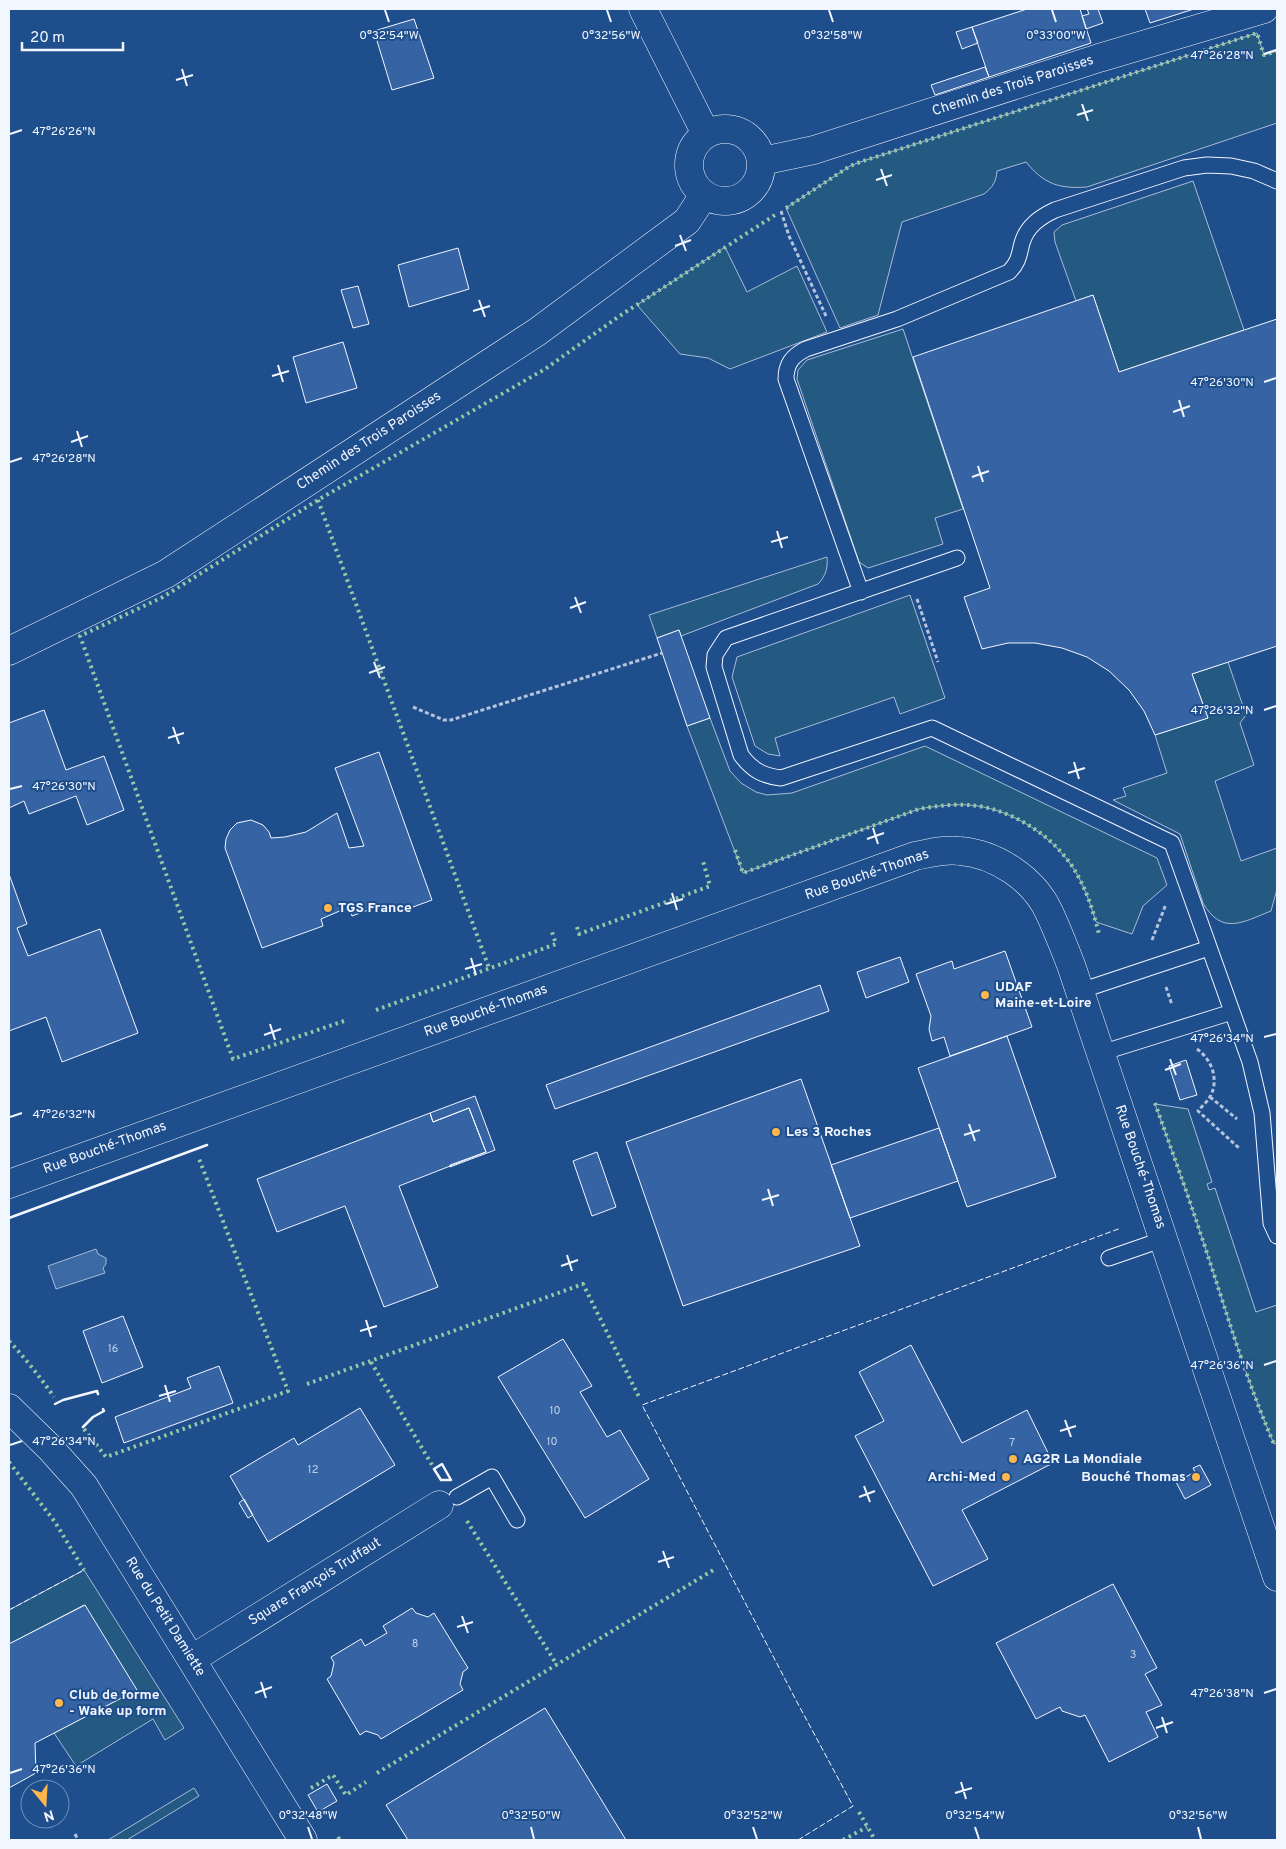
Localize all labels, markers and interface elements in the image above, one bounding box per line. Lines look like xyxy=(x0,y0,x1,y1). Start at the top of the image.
scale bar xyxy=(22,20,124,52)
text: 0°32'54"W xyxy=(359,28,419,44)
text: 0°32'56"W xyxy=(581,28,641,44)
text: 0°32'58"W xyxy=(803,28,863,44)
text: 0°33'00"W xyxy=(1026,28,1086,44)
text: 20 m xyxy=(30,29,65,48)
text: 47°26'28"N xyxy=(1190,48,1254,64)
street label: Chemin des Trois Paroisses xyxy=(930,52,1096,120)
text: 47°26'26"N xyxy=(32,124,96,140)
text: 47°26'30"N xyxy=(1190,375,1254,391)
street label: Chemin des Trois Paroisses xyxy=(294,388,444,494)
text: 47°26'28"N xyxy=(32,451,96,467)
text: 47°26'32"N xyxy=(1190,703,1254,719)
text: 47°26'30"N xyxy=(32,779,96,795)
street label: Rue Bouché-Thomas xyxy=(803,846,931,904)
place label: TGS France xyxy=(338,900,412,917)
marker: TGS France xyxy=(322,902,334,914)
place label: UDAF Maine-et-Loire xyxy=(995,979,1092,1012)
street label: Rue Bouché-Thomas xyxy=(422,981,550,1041)
marker: UDAF Maine-et-Loire xyxy=(979,989,991,1001)
text: 47°26'34"N xyxy=(1190,1031,1254,1047)
street label: Rue Bouché-Thomas xyxy=(1111,1103,1169,1231)
text: 47°26'32"N xyxy=(32,1107,96,1123)
street label: Rue Bouché-Thomas xyxy=(41,1118,169,1178)
place label: Les 3 Roches xyxy=(786,1124,872,1141)
marker: Les 3 Roches xyxy=(770,1126,782,1138)
house number: 16 xyxy=(108,1342,118,1356)
text: 47°26'36"N xyxy=(1190,1358,1254,1374)
house number: 10 xyxy=(549,1404,561,1418)
text: 47°26'34"N xyxy=(32,1434,96,1450)
house number: 10 xyxy=(546,1435,558,1449)
house number: 7 xyxy=(1009,1436,1015,1450)
place label: AG2R La Mondiale xyxy=(1023,1451,1142,1468)
marker: AG2R La Mondiale xyxy=(1007,1453,1019,1465)
house number: 12 xyxy=(308,1463,318,1477)
place label: Archi-Med xyxy=(927,1469,996,1486)
place label: Bouché Thomas xyxy=(1081,1469,1186,1486)
marker: Archi-Med xyxy=(1000,1471,1012,1483)
marker: Bouché Thomas xyxy=(1190,1471,1202,1483)
street label: Square François Truffaut xyxy=(246,1534,384,1630)
street label: Rue du Petit Damiette xyxy=(121,1554,209,1680)
house number: 8 xyxy=(412,1637,418,1651)
house number: 3 xyxy=(1130,1648,1136,1662)
text: 47°26'38"N xyxy=(1190,1686,1254,1702)
place label: Club de forme - Wake up form xyxy=(69,1687,167,1720)
marker: Club de forme - Wake up form xyxy=(53,1697,65,1709)
text: 47°26'36"N xyxy=(32,1762,96,1778)
north arrow xyxy=(20,1779,70,1829)
text: N xyxy=(41,1805,56,1825)
text: 0°32'48"W xyxy=(278,1808,338,1824)
text: 0°32'50"W xyxy=(501,1808,561,1824)
text: 0°32'52"W xyxy=(723,1808,783,1824)
text: 0°32'54"W xyxy=(945,1808,1005,1824)
text: 0°32'56"W xyxy=(1168,1808,1228,1824)

